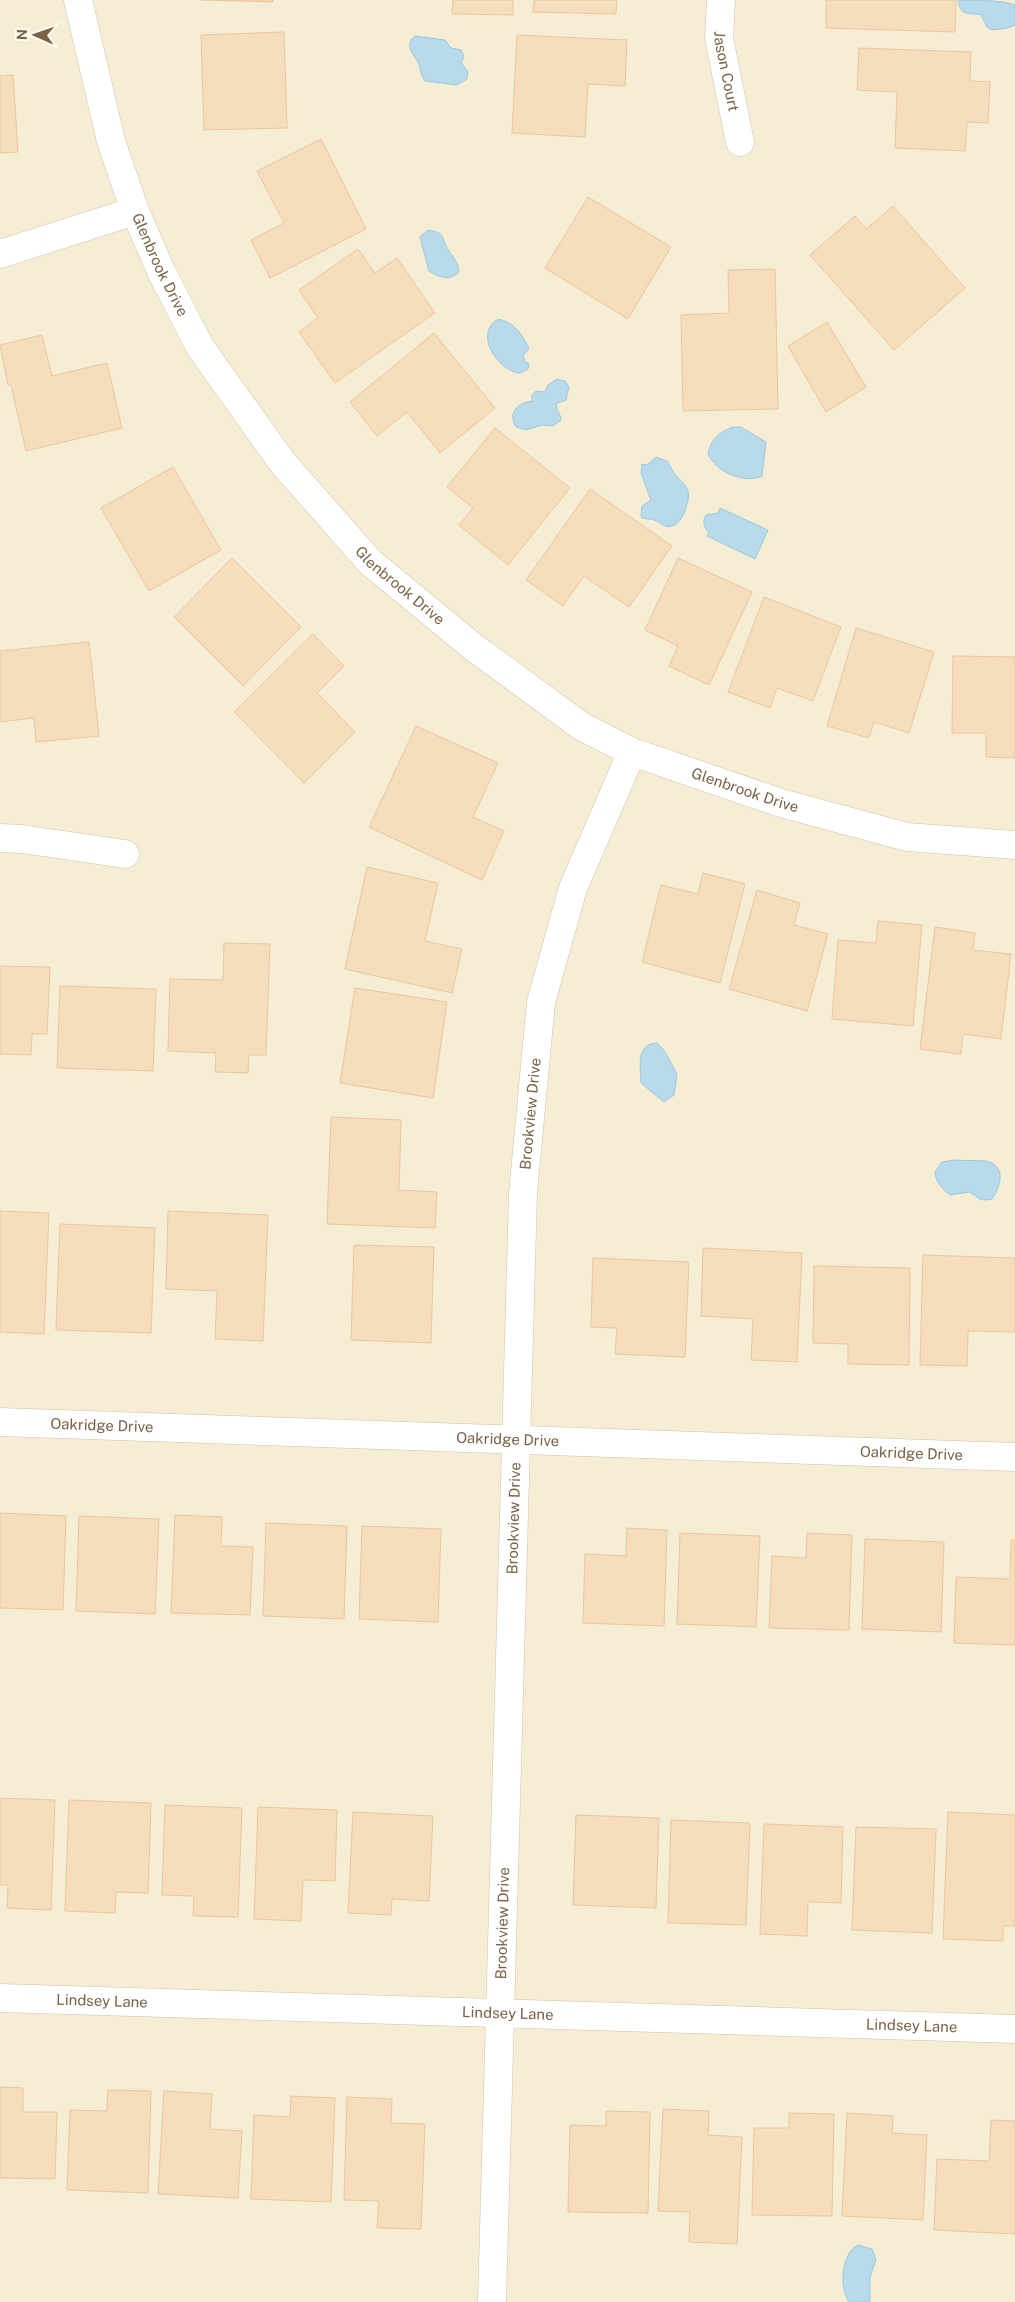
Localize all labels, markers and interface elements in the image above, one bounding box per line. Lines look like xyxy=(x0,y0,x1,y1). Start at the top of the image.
north arrow xyxy=(10,10,60,60)
text: N xyxy=(14,29,30,40)
street label: Jason Court xyxy=(711,31,743,113)
street label: Glenbrook Drive xyxy=(129,210,192,319)
street label: Glenbrook Drive xyxy=(352,542,448,628)
street label: Glenbrook Drive xyxy=(689,764,801,815)
street label: Brookview Drive xyxy=(516,1057,544,1170)
street label: Oakridge Drive xyxy=(50,1415,154,1435)
street label: Oakridge Drive xyxy=(456,1429,560,1449)
street label: Oakridge Drive xyxy=(860,1443,963,1463)
street label: Brookview Drive xyxy=(503,1462,523,1575)
street label: Brookview Drive xyxy=(492,1867,512,1980)
street label: Lindsey Lane xyxy=(56,1991,148,2011)
street label: Lindsey Lane xyxy=(462,2003,554,2023)
street label: Lindsey Lane xyxy=(866,2015,958,2035)

